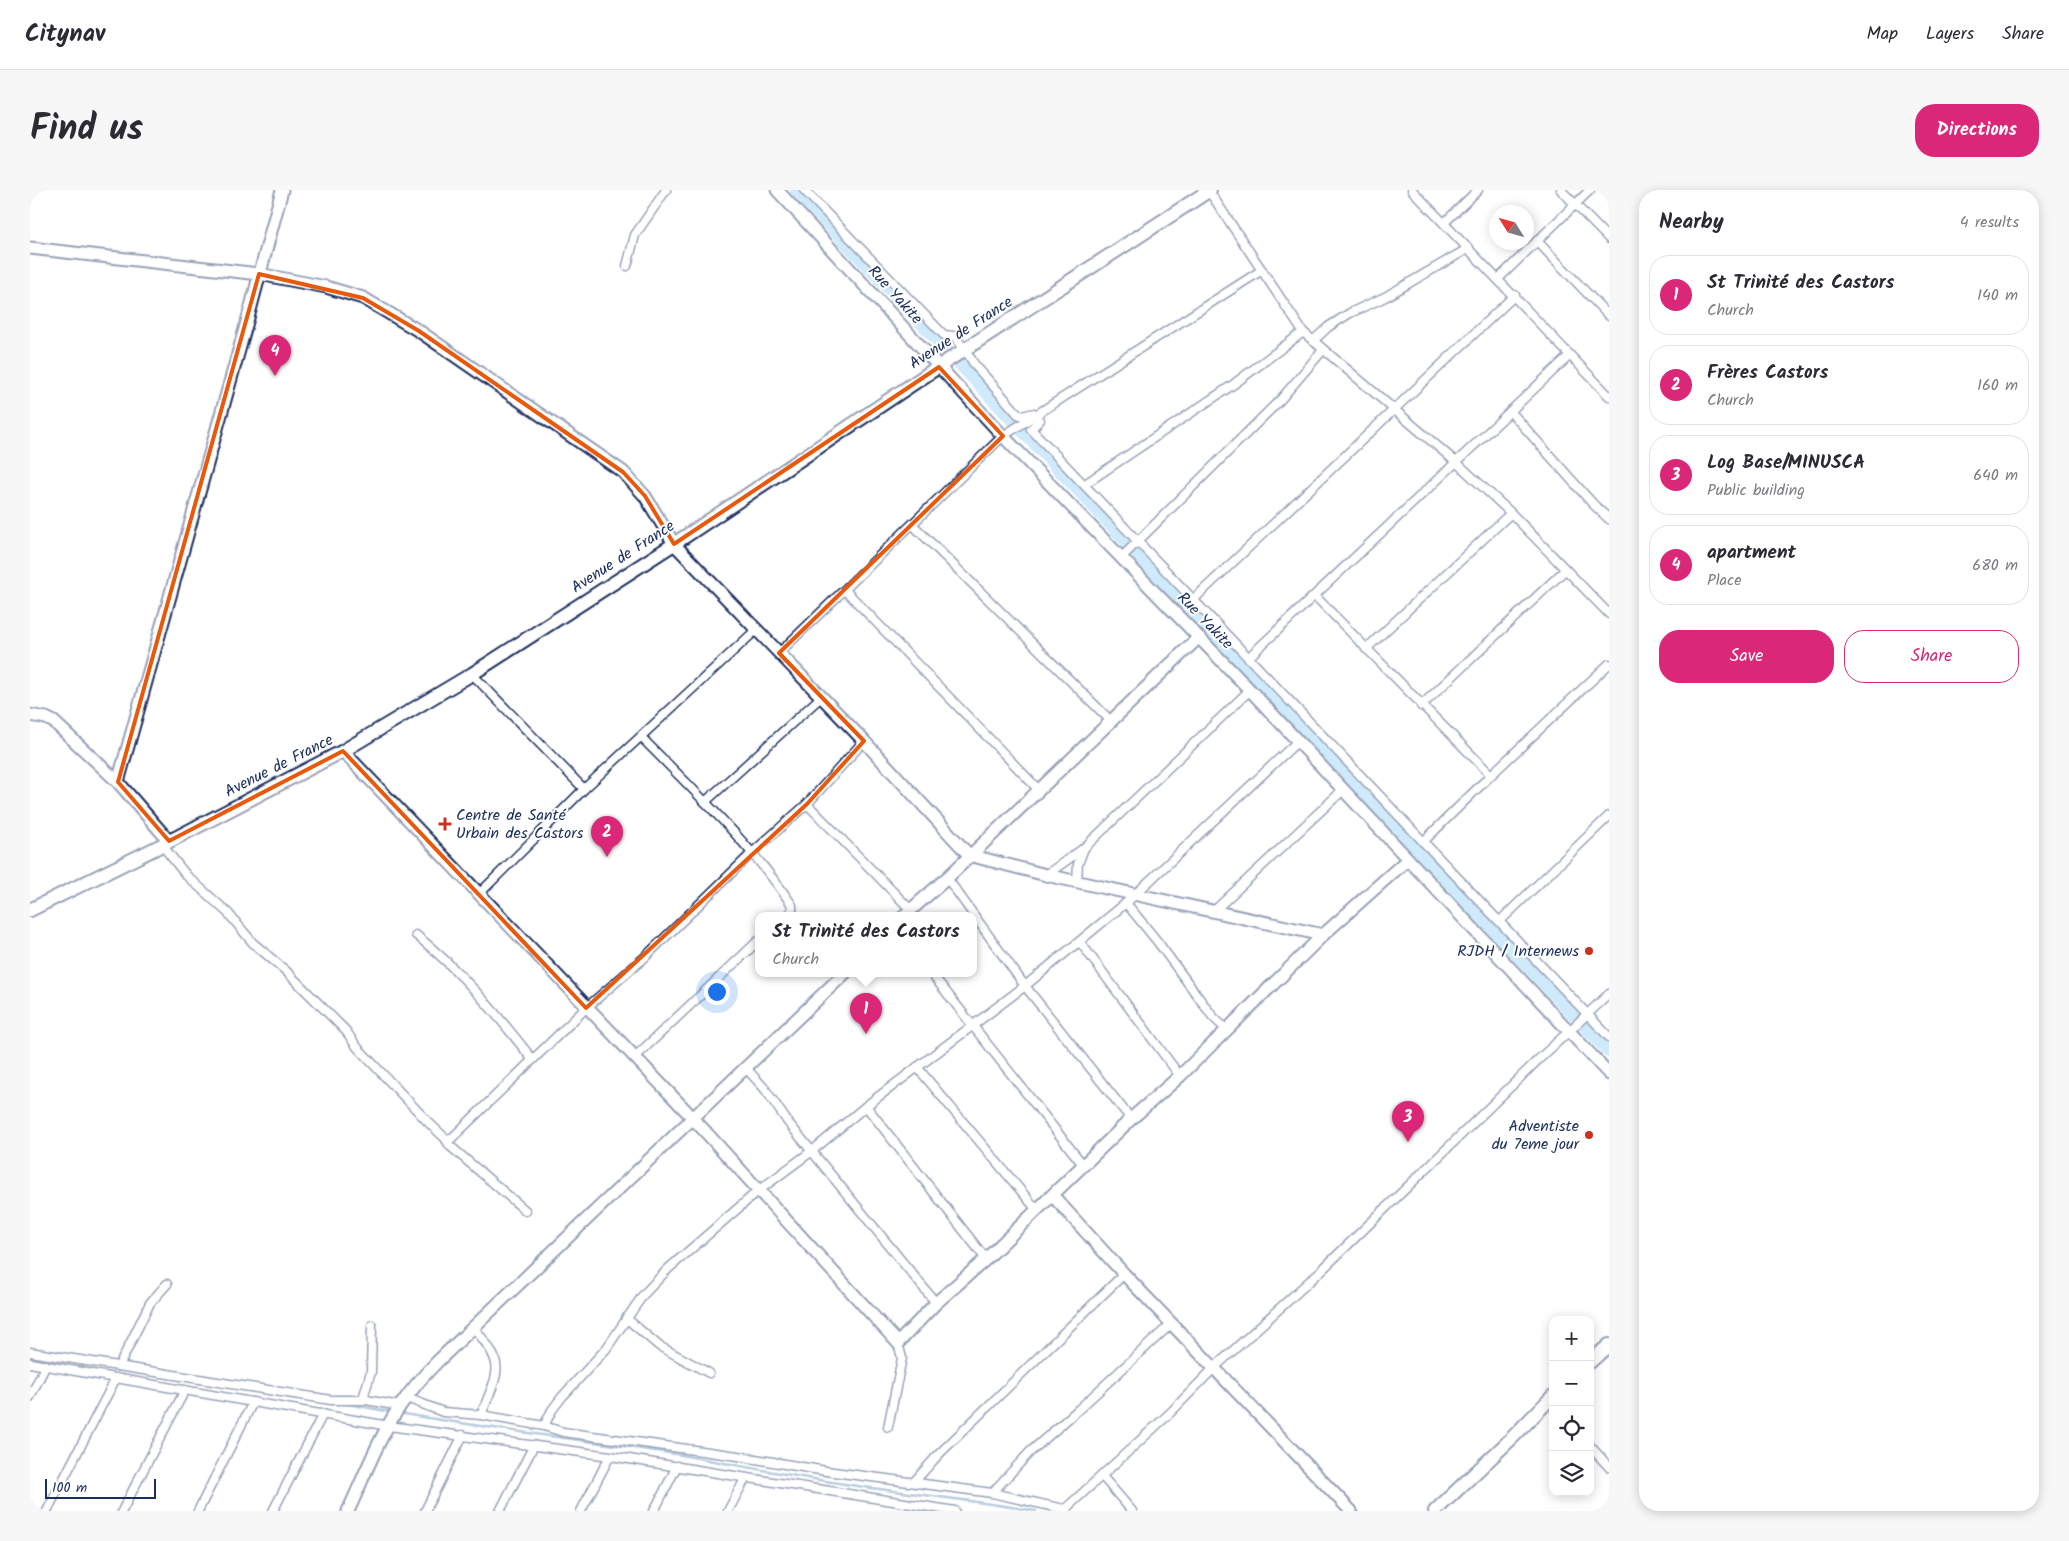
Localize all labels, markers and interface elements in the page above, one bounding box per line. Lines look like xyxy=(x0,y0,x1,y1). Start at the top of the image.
text: Citynav xyxy=(25,15,105,54)
text: Map xyxy=(1867,20,1898,49)
text: Layers xyxy=(1926,20,1974,49)
text: Share xyxy=(2002,20,2044,49)
text: Find us xyxy=(30,102,143,158)
button: Directions xyxy=(1915,104,2039,157)
north arrow xyxy=(1489,205,1534,250)
text: Nearby xyxy=(1659,206,1724,239)
text: 4 results xyxy=(1960,210,2019,235)
street label: Rue Yakite xyxy=(862,260,928,330)
text: St Trinité des Castors xyxy=(1707,268,1894,298)
text: 1 xyxy=(1674,283,1678,308)
text: 140 m xyxy=(1977,283,2018,308)
street label: Avenue de France xyxy=(904,290,1018,376)
text: Church xyxy=(1707,298,1754,323)
pin: 4 xyxy=(259,335,291,376)
text: Frères Castors xyxy=(1707,358,1828,388)
text: 2 xyxy=(1671,373,1681,398)
text: 160 m xyxy=(1977,373,2018,398)
text: Church xyxy=(1707,388,1754,413)
text: Log Base/MINUSCA xyxy=(1707,448,1865,478)
text: 3 xyxy=(1672,463,1680,488)
text: 640 m xyxy=(1973,463,2018,488)
text: Public building xyxy=(1707,478,1805,503)
street label: Avenue de France xyxy=(566,514,680,600)
text: apartment xyxy=(1707,538,1796,568)
text: 4 xyxy=(1672,553,1680,578)
text: 680 m xyxy=(1972,553,2018,578)
text: Place xyxy=(1707,568,1741,593)
street label: Rue Yakite xyxy=(1171,586,1239,656)
button: Save xyxy=(1659,630,1834,683)
button: Share xyxy=(1844,630,2019,683)
street label: Avenue de France xyxy=(220,728,338,804)
place label: Centre de Santé Urbain des Castors xyxy=(456,803,584,846)
pin: 2 xyxy=(591,816,623,857)
marker: Centre de Santé Urbain des Castors xyxy=(438,817,452,831)
popup xyxy=(755,912,977,977)
text: St Trinité des Castors xyxy=(772,917,960,947)
place label: RJDH / Internews xyxy=(1457,939,1579,964)
marker: RJDH / Internews xyxy=(1583,945,1595,957)
text: Church xyxy=(772,947,819,972)
your location xyxy=(704,979,730,1005)
pin: 1 xyxy=(850,993,882,1034)
pin: 3 xyxy=(1392,1101,1424,1142)
place label: Adventiste du 7eme jour xyxy=(1492,1114,1581,1157)
marker: Adventiste du 7eme jour xyxy=(1583,1129,1595,1141)
map controls xyxy=(1549,1316,1594,1496)
button: + xyxy=(1549,1316,1594,1361)
button: − xyxy=(1549,1361,1594,1406)
button: locate xyxy=(1549,1406,1594,1451)
button: layers xyxy=(1549,1451,1594,1496)
scale bar xyxy=(45,1476,156,1499)
text: 100 m xyxy=(52,1477,87,1499)

